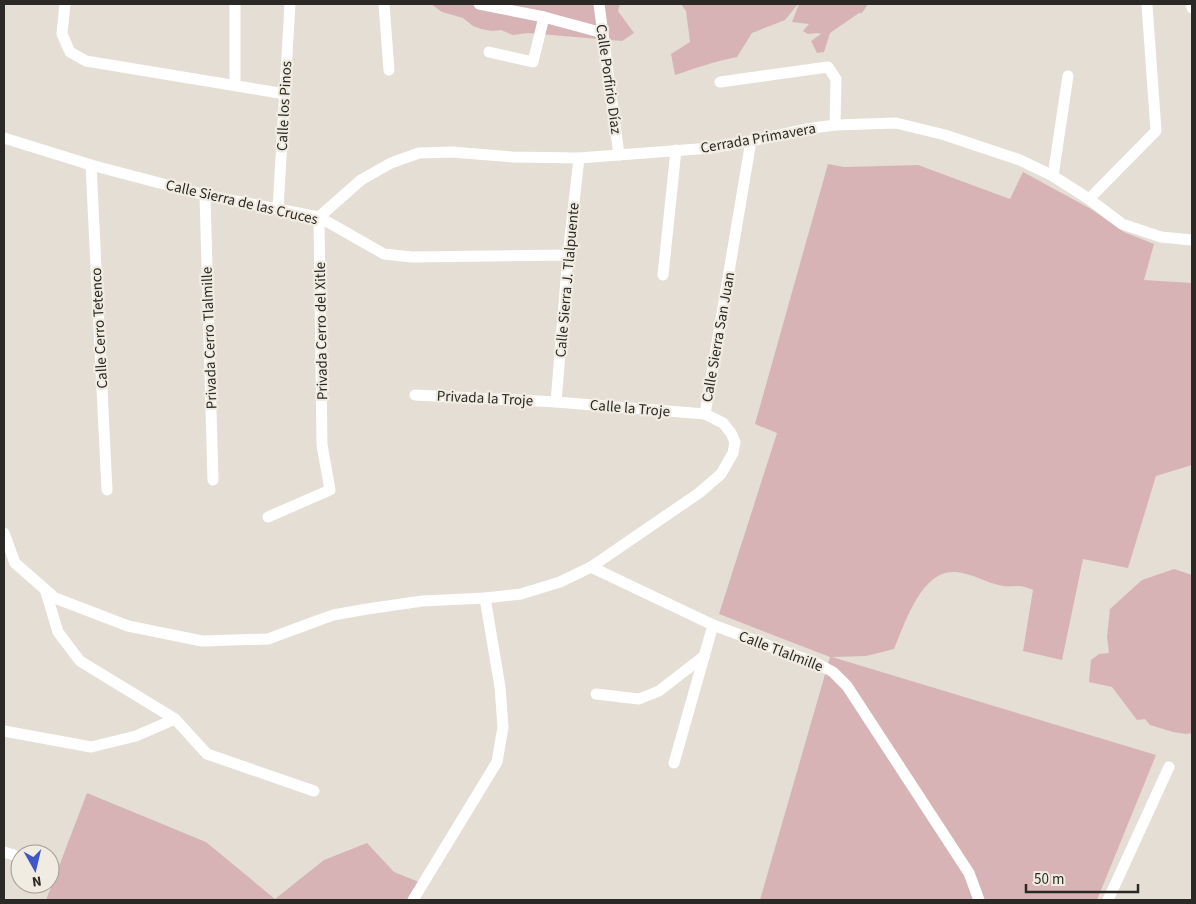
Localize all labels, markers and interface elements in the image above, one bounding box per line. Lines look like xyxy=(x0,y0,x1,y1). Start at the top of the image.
street label: Calle Porfirio Díaz xyxy=(590,23,627,135)
street label: Calle los Pinos xyxy=(272,60,297,152)
street label: Cerrada Primavera xyxy=(699,118,817,159)
street label: Calle Sierra de las Cruces xyxy=(164,175,320,230)
street label: Calle Sierra J. Tlalpuente xyxy=(550,202,585,358)
street label: Privada Cerro del Xitle xyxy=(310,262,333,400)
street label: Privada Cerro Tlalmille xyxy=(197,266,222,410)
street label: Calle Cerro Tetenco xyxy=(86,267,113,389)
street label: Calle Sierra San Juan xyxy=(697,270,740,404)
street label: Privada la Troje xyxy=(436,385,534,412)
street label: Calle la Troje xyxy=(589,395,671,422)
street label: Calle Tlalmille xyxy=(736,626,826,677)
north arrow xyxy=(10,844,60,894)
scale bar xyxy=(1026,862,1138,894)
text: 50 m xyxy=(1034,869,1064,890)
text: N xyxy=(31,870,43,891)

